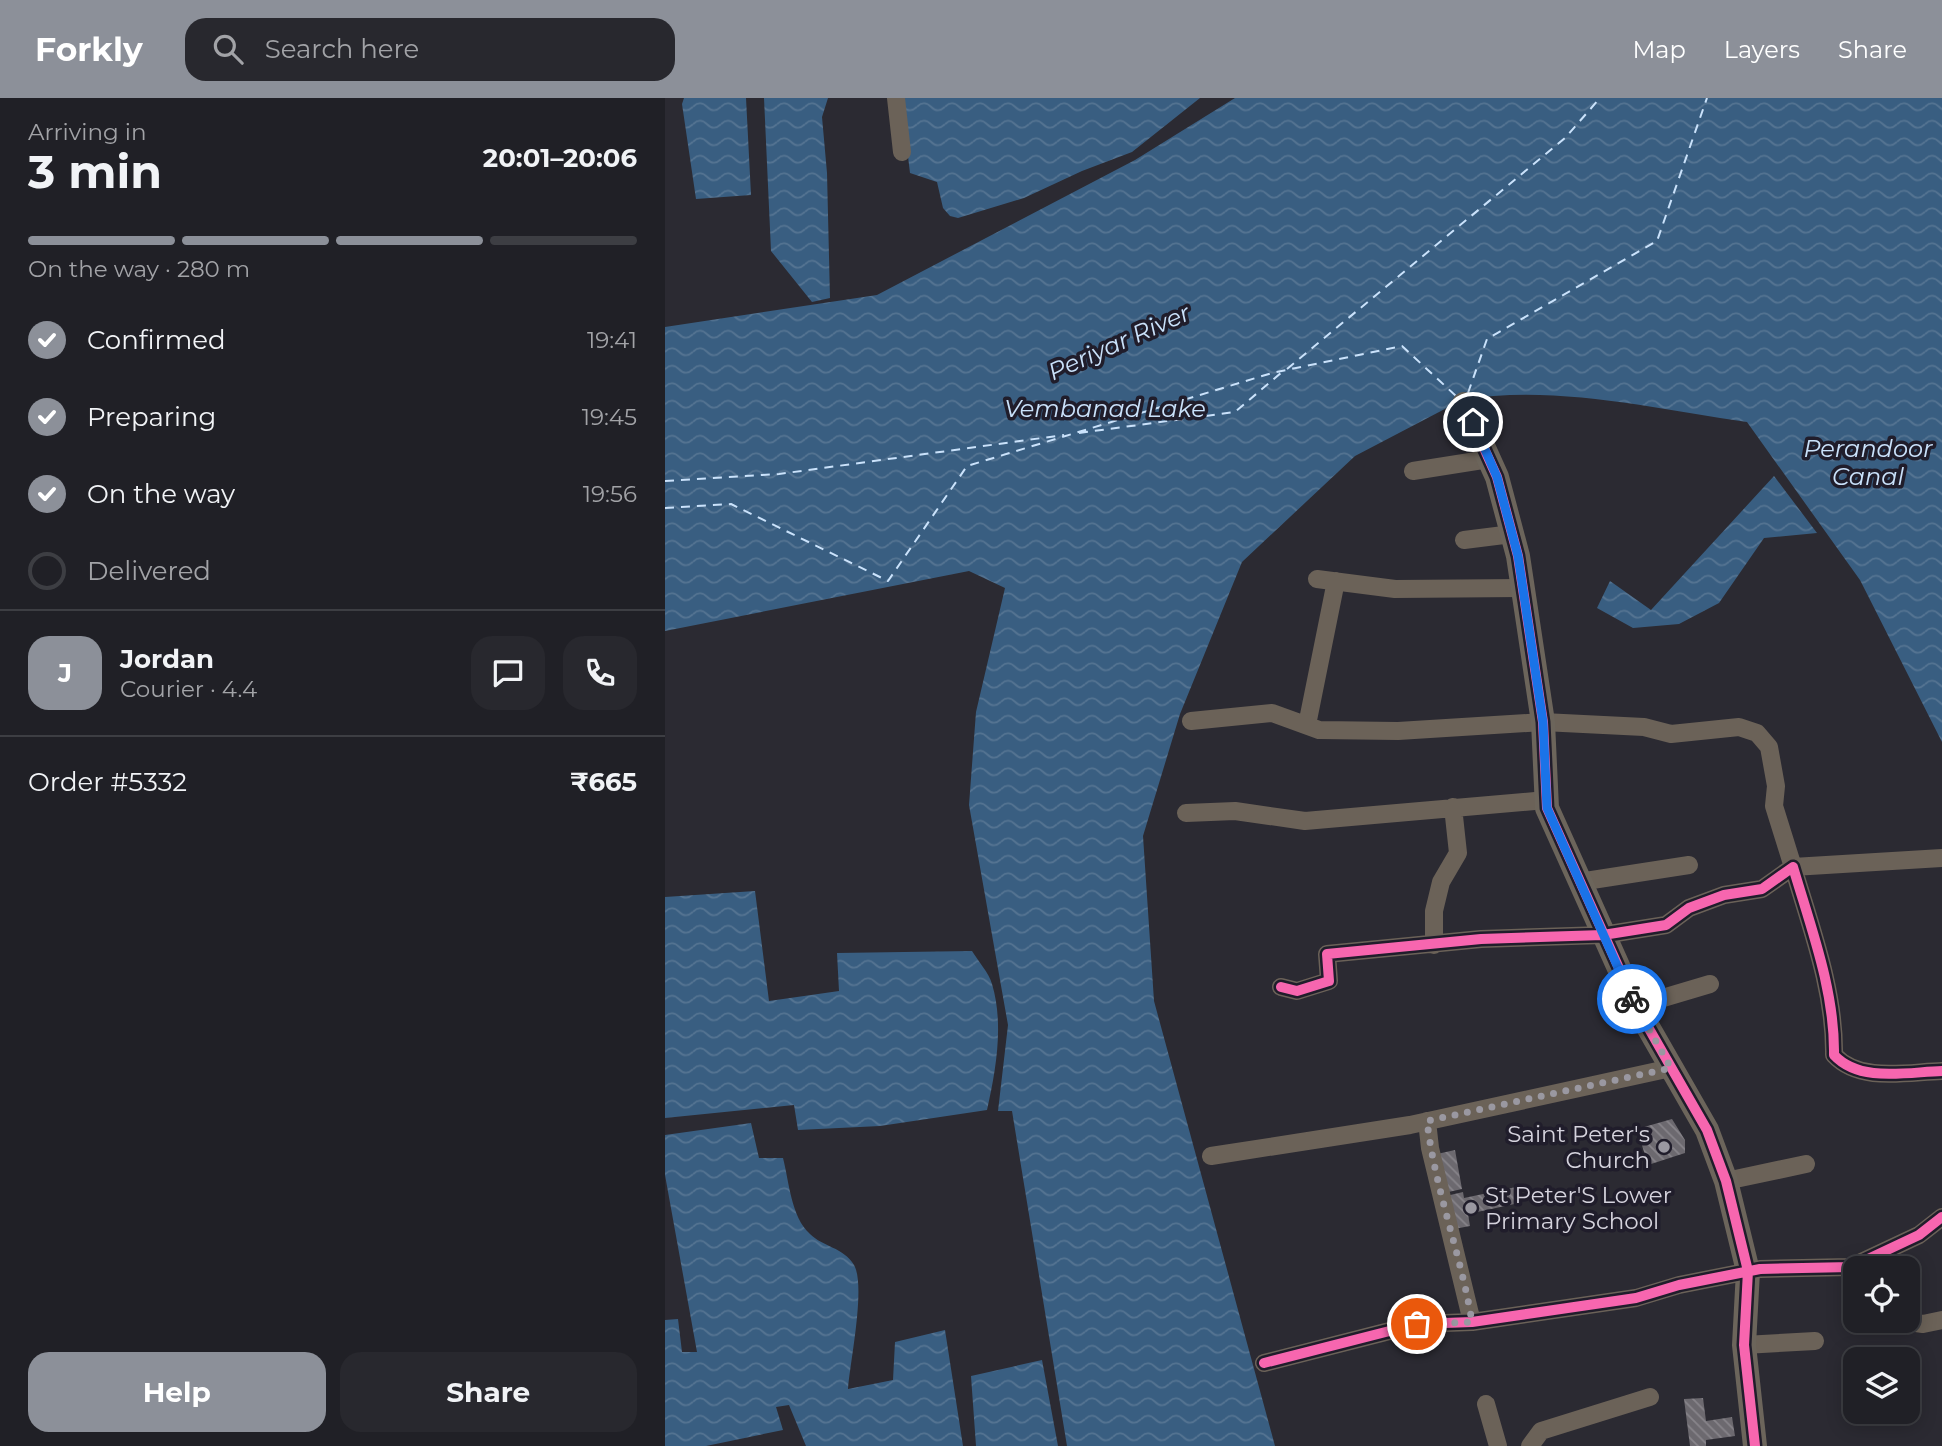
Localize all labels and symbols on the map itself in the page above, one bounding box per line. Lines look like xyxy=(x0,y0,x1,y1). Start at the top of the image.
water label: Periyar River xyxy=(1043,297,1196,386)
pin xyxy=(1443,392,1503,452)
water label: Vembanad Lake xyxy=(1004,394,1206,423)
water label: Perandoor Canal xyxy=(1803,434,1934,491)
courier xyxy=(1597,964,1667,1034)
place label: Saint Peter's Church xyxy=(1507,1120,1650,1174)
marker: Saint Peter's Church xyxy=(1656,1139,1672,1155)
place label: St Peter'S Lower Primary School xyxy=(1485,1181,1672,1235)
marker: St Peter'S Lower Primary School xyxy=(1463,1200,1479,1216)
pin xyxy=(1387,1294,1447,1354)

